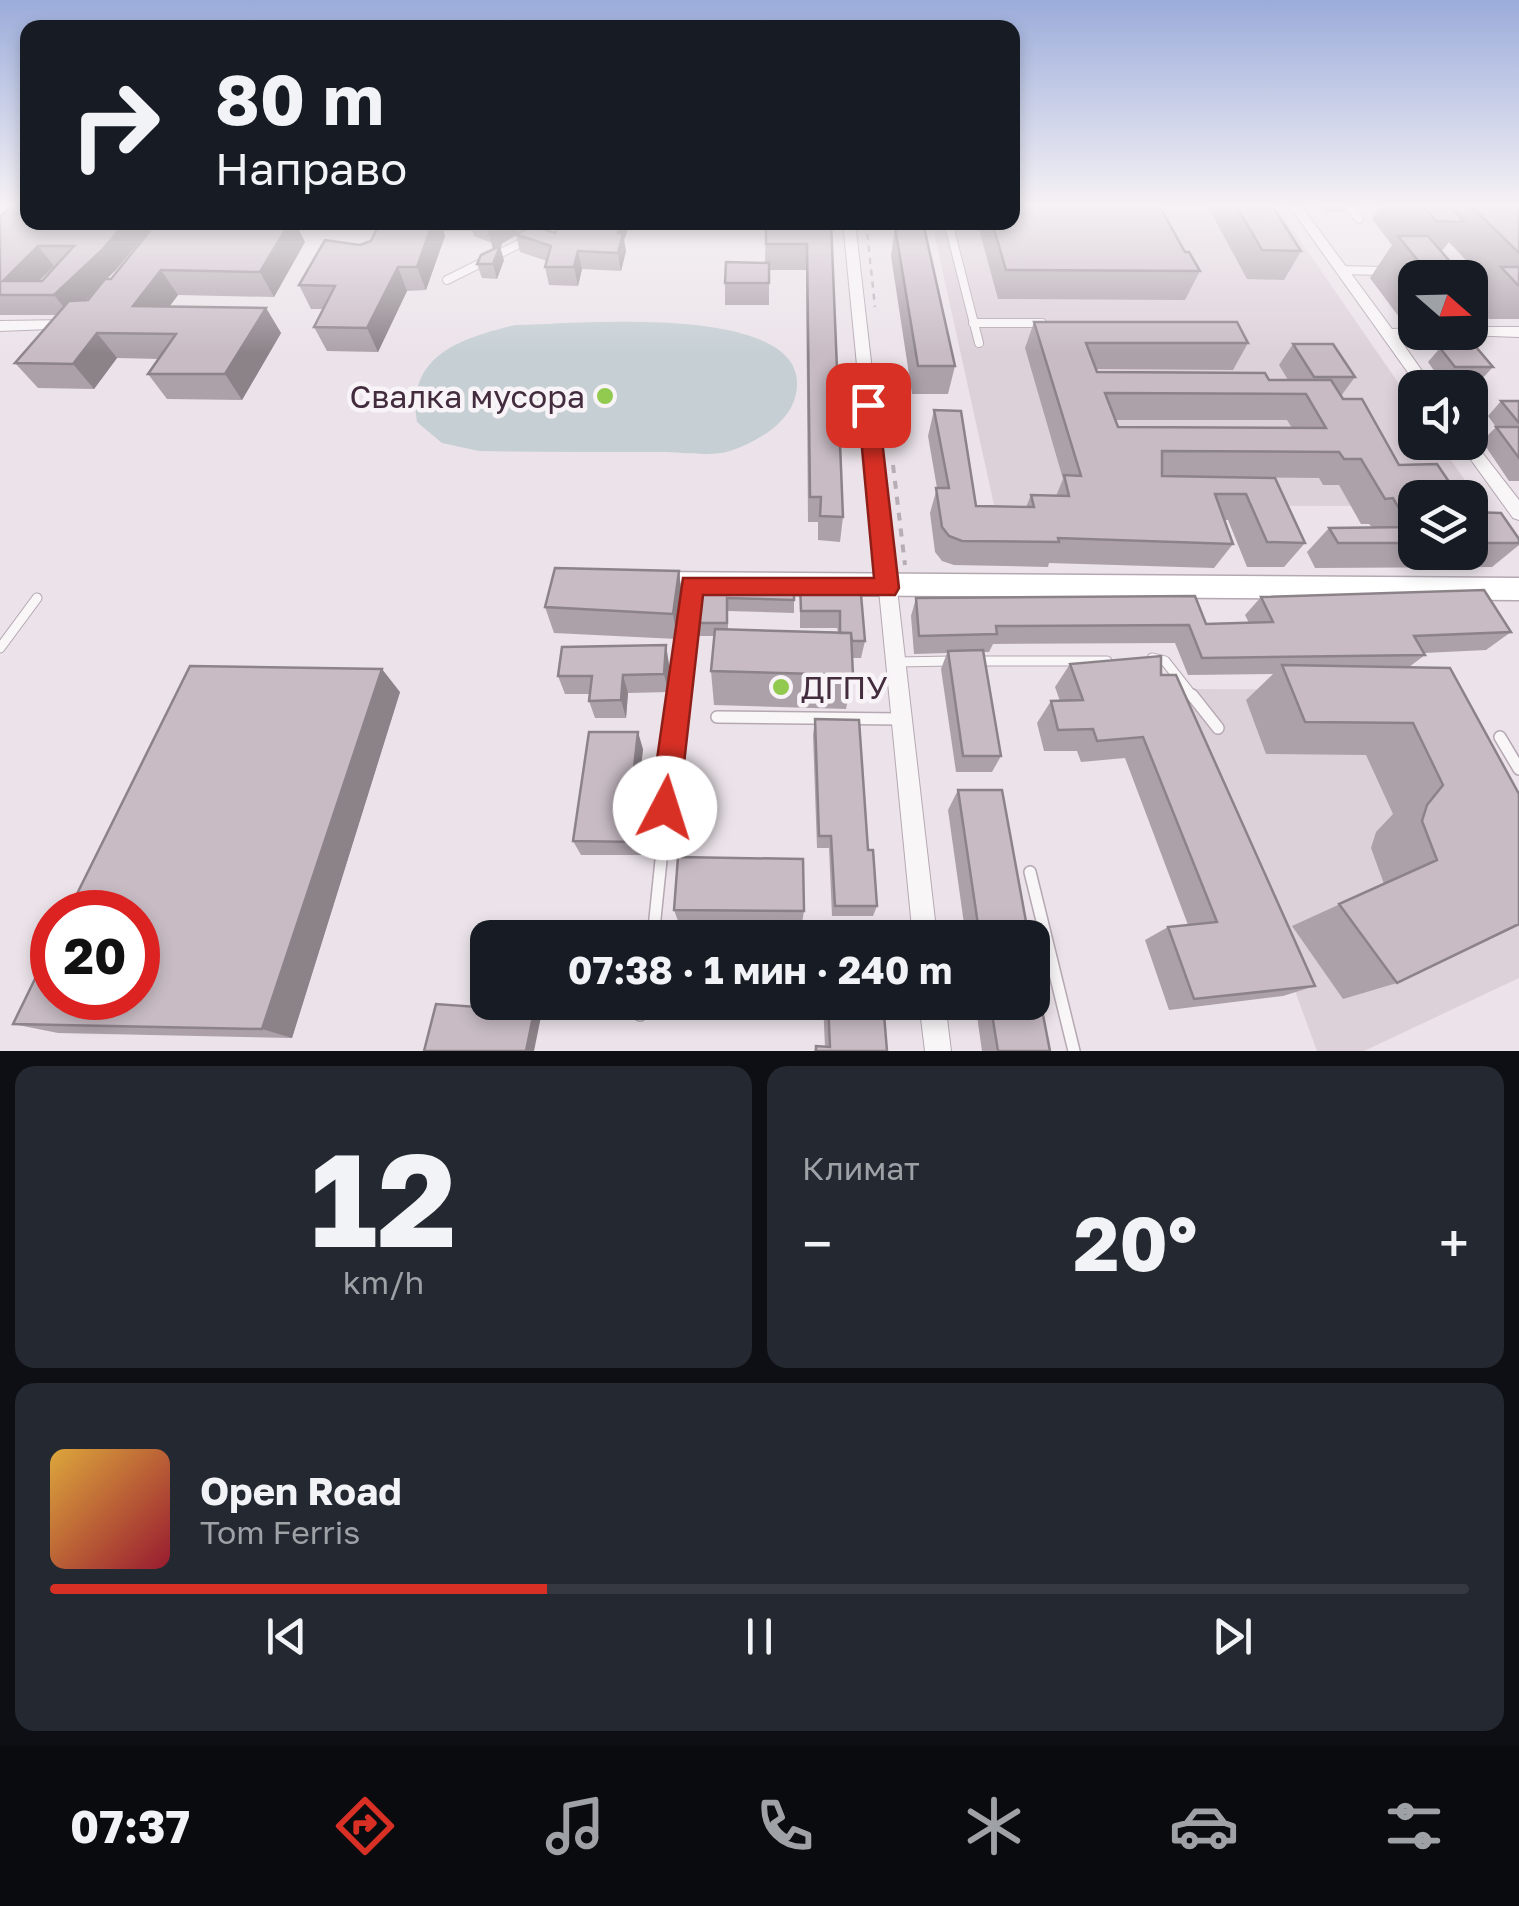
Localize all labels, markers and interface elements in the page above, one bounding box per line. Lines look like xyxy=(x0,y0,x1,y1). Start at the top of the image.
text: 80 m xyxy=(215,56,384,140)
icon: right xyxy=(50,60,180,190)
text: Направо xyxy=(215,141,407,195)
north arrow xyxy=(1398,260,1488,350)
map controls xyxy=(1398,260,1488,570)
pin xyxy=(826,363,911,448)
button: sound xyxy=(1398,370,1488,460)
place label: Свалка мусора xyxy=(349,377,585,415)
icon: arrive xyxy=(841,378,896,433)
marker: Свалка мусора xyxy=(594,385,616,407)
button: layers xyxy=(1398,480,1488,570)
place label: ДГПУ xyxy=(801,668,888,706)
marker: ДГПУ xyxy=(770,676,792,698)
position arrow xyxy=(613,756,717,860)
speed limit sign: 20 xyxy=(30,890,160,1020)
text: 07:38 · 1 мин · 240 m xyxy=(568,947,952,992)
text: 12 xyxy=(310,1120,457,1276)
text: Климат xyxy=(802,1149,920,1187)
text: 20° xyxy=(1074,1197,1197,1288)
text: − xyxy=(802,1210,832,1276)
text: + xyxy=(1439,1210,1469,1276)
text: km/h xyxy=(343,1263,424,1301)
text: Open Road xyxy=(200,1468,402,1513)
text: Tom Ferris xyxy=(200,1513,360,1551)
icon: previous xyxy=(259,1609,314,1664)
icon: pause xyxy=(732,1609,787,1664)
icon: next xyxy=(1205,1609,1260,1664)
icon: directions xyxy=(330,1791,400,1861)
icon: music xyxy=(540,1791,610,1861)
icon: phone xyxy=(750,1791,820,1861)
icon: climate xyxy=(959,1791,1029,1861)
icon: car xyxy=(1169,1791,1239,1861)
icon: filters xyxy=(1379,1791,1449,1861)
text: 07:37 xyxy=(70,1799,190,1853)

